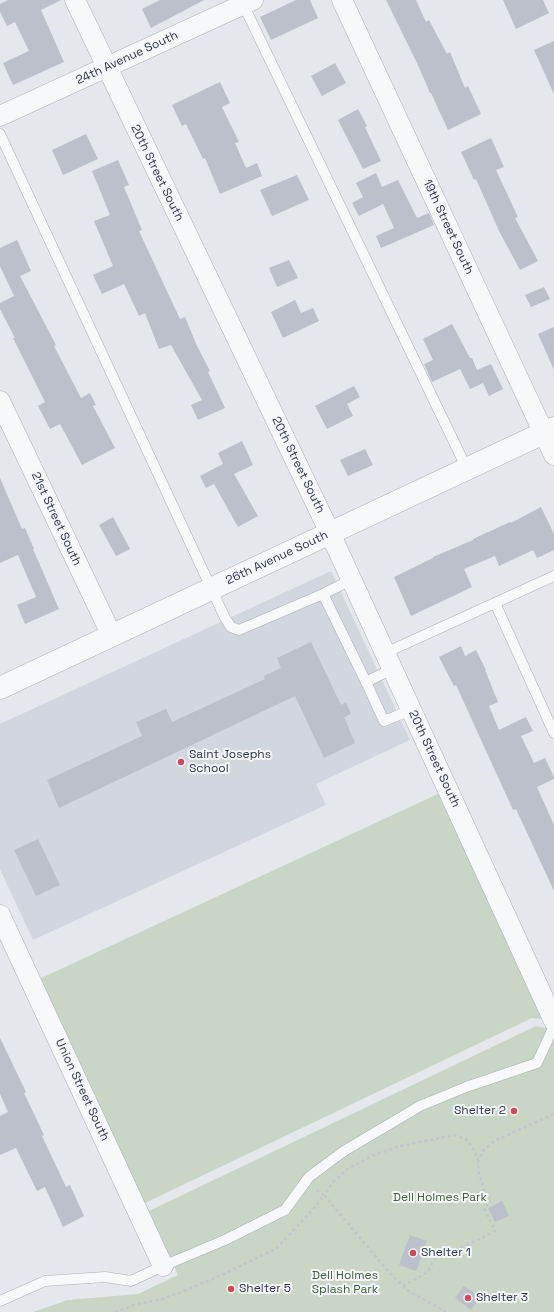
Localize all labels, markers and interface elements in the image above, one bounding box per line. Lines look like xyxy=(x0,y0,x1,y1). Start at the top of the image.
street label: 24th Avenue South xyxy=(74,28,180,88)
street label: 20th Street South xyxy=(127,122,187,224)
street label: 19th Street South xyxy=(420,177,476,277)
street label: 20th Street South xyxy=(268,414,328,516)
street label: 21st Street South xyxy=(28,470,84,568)
street label: 26th Avenue South xyxy=(224,528,330,588)
street label: 20th Street South xyxy=(405,708,463,810)
place label: Saint Josephs School xyxy=(189,748,271,776)
marker: Saint Josephs School xyxy=(176,757,186,767)
street label: Union Street South xyxy=(52,1037,112,1143)
place label: Shelter 2 xyxy=(454,1104,506,1118)
marker: Shelter 2 xyxy=(509,1106,519,1116)
park label: Dell Holmes Park xyxy=(393,1191,487,1205)
place label: Shelter 1 xyxy=(421,1246,471,1260)
marker: Shelter 1 xyxy=(408,1248,418,1258)
park label: Dell Holmes Splash Park xyxy=(312,1269,378,1297)
place label: Shelter 5 xyxy=(239,1282,291,1296)
marker: Shelter 5 xyxy=(226,1284,236,1294)
place label: Shelter 3 xyxy=(476,1291,528,1305)
marker: Shelter 3 xyxy=(463,1293,473,1303)

